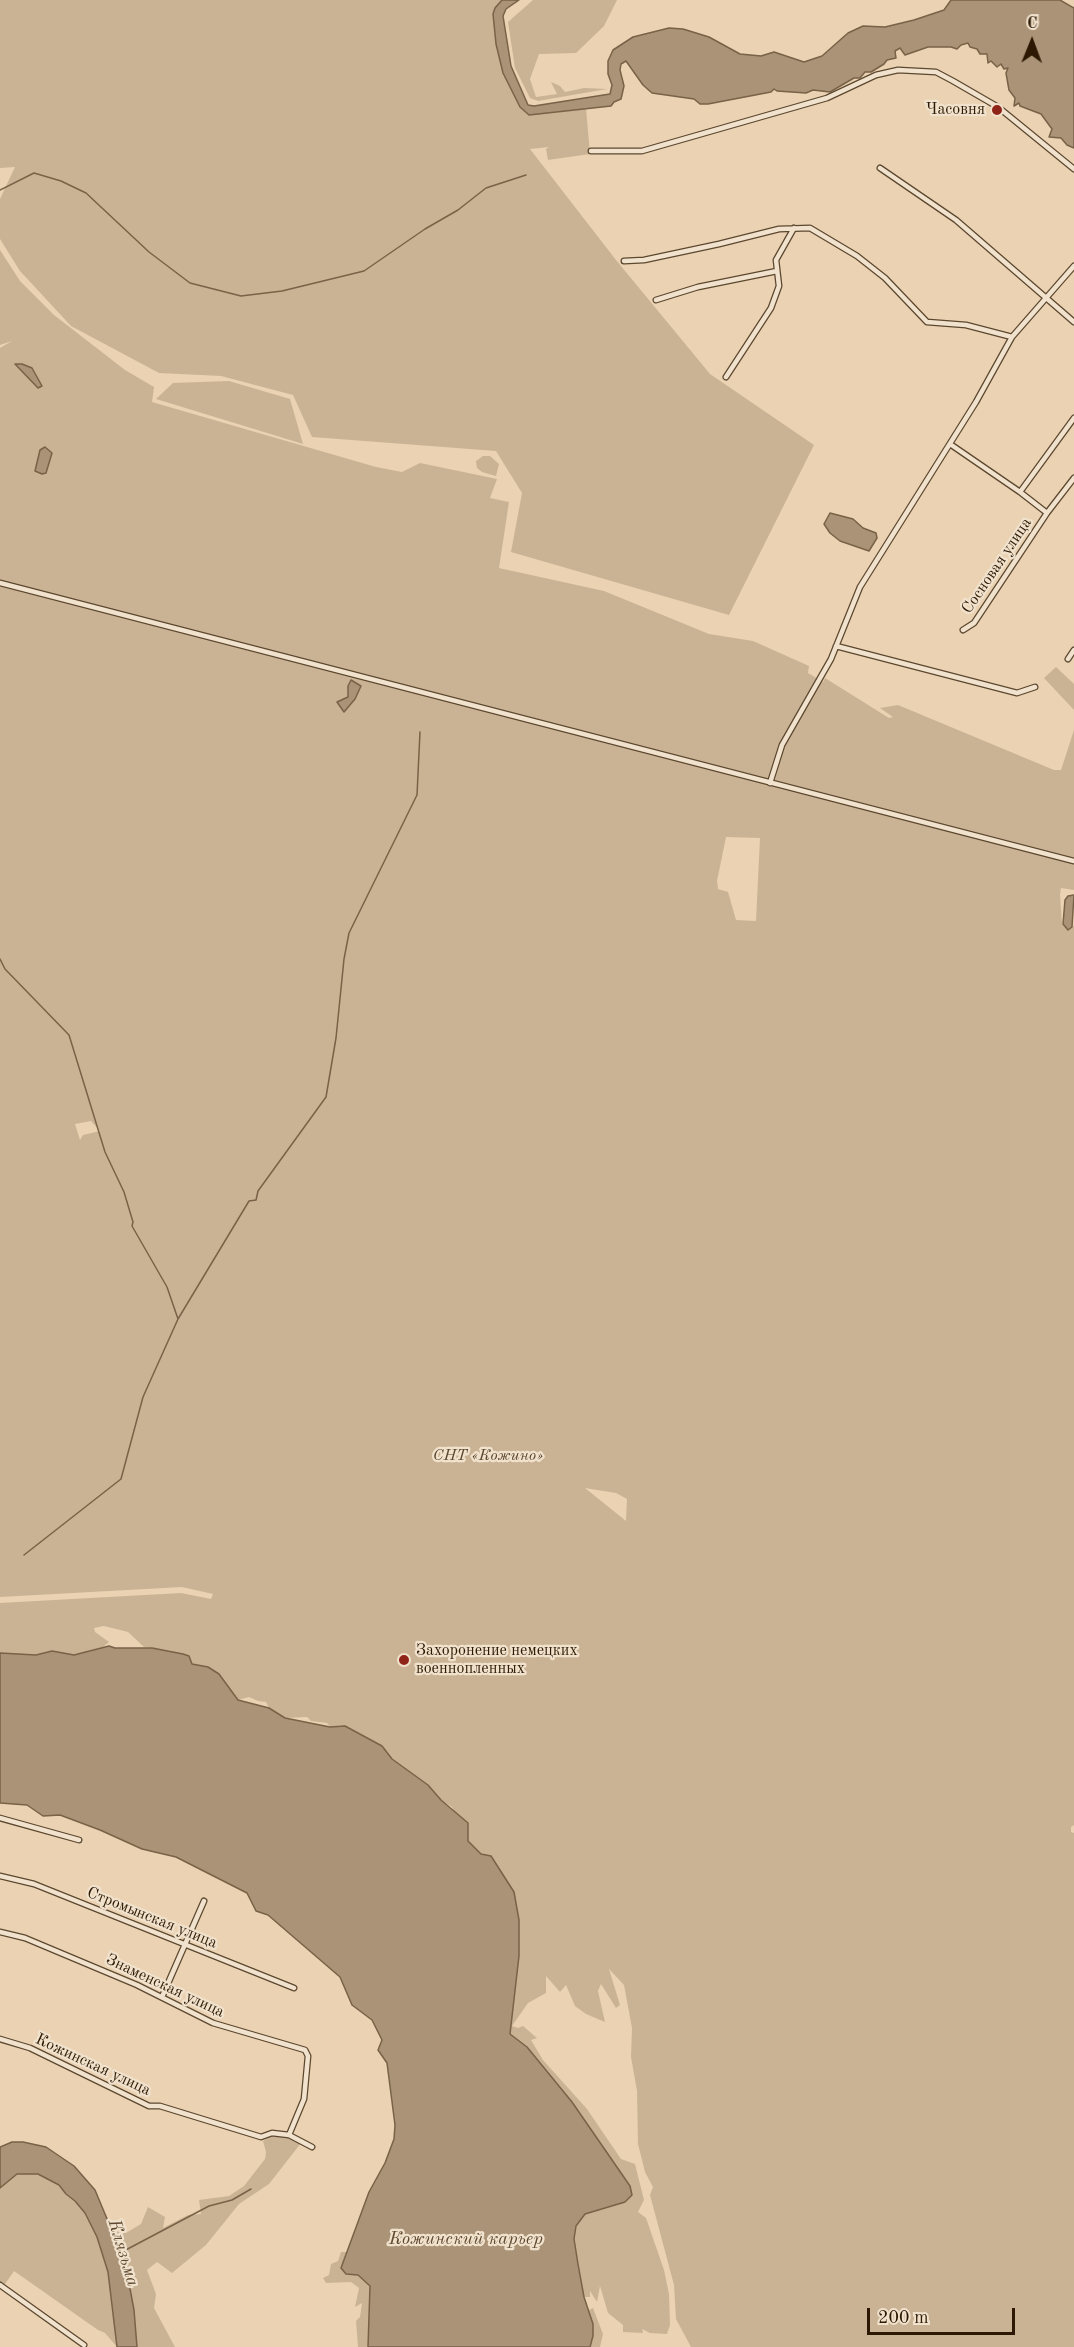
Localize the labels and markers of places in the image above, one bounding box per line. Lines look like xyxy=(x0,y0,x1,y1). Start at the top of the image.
place label: Часовня xyxy=(926,100,985,120)
marker: Часовня xyxy=(990,103,1004,117)
place label: Захоронение немецких военнопленных xyxy=(416,1641,578,1679)
marker: Захоронение немецких военнопленных xyxy=(397,1653,411,1667)

